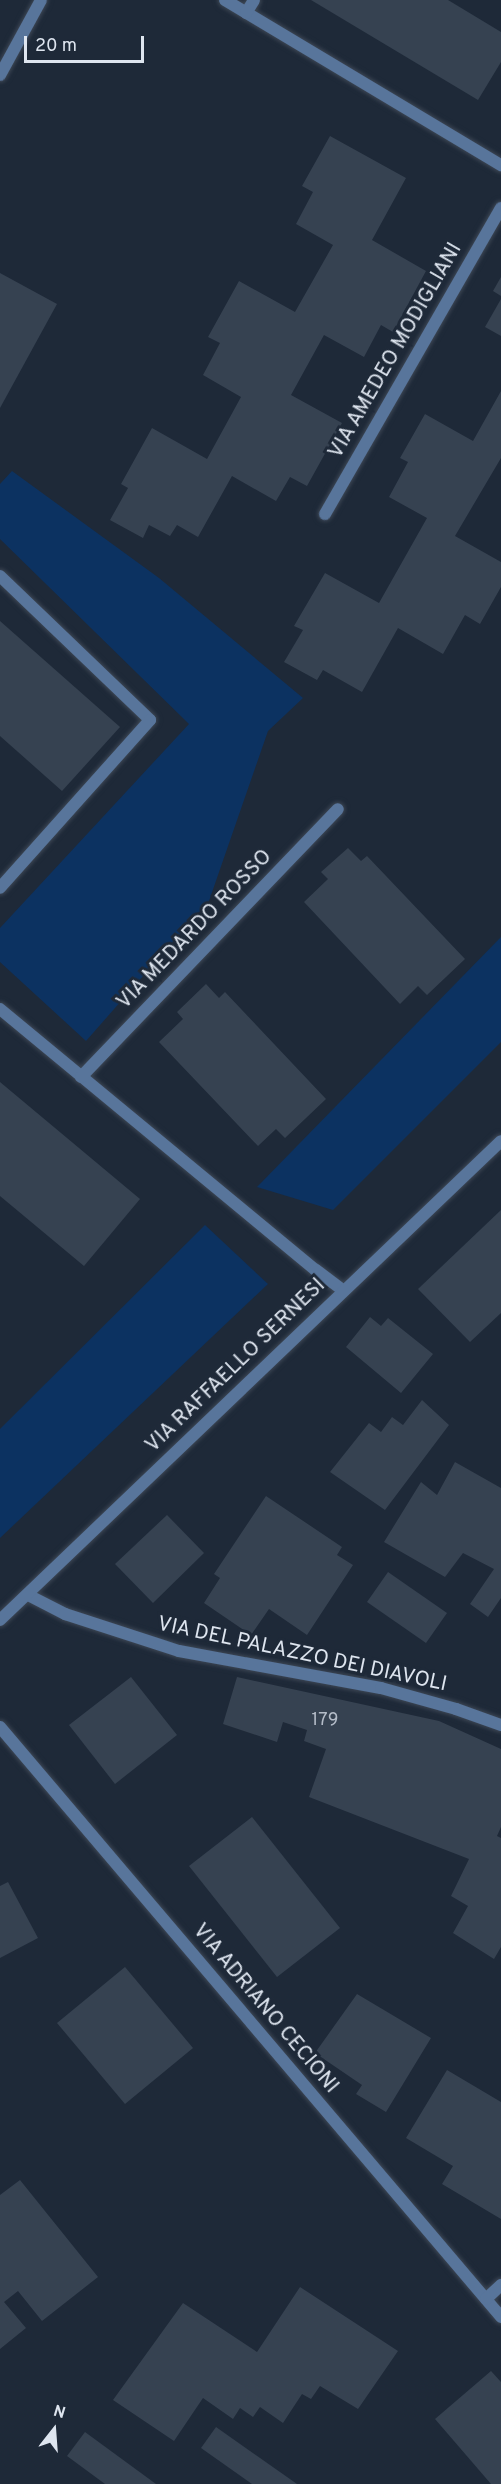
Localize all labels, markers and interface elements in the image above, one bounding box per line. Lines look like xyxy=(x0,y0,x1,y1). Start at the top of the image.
scale bar xyxy=(27,24,147,62)
text: 20 m xyxy=(35,35,77,58)
street label: VIA AMEDEO MODIGLIANI xyxy=(323,238,469,464)
street label: VIA MEDARDO ROSSO xyxy=(112,845,278,1015)
street label: VIA RAFFAELLO SERNESI xyxy=(141,1273,331,1459)
street label: VIA DEL PALAZZO DEI DIAVOLI xyxy=(154,1612,450,1698)
house number: 179 xyxy=(312,1710,338,1732)
street label: VIA ADRIANO CECIONI xyxy=(186,1918,344,2100)
north arrow xyxy=(24,2400,84,2460)
text: N xyxy=(51,2402,68,2424)

